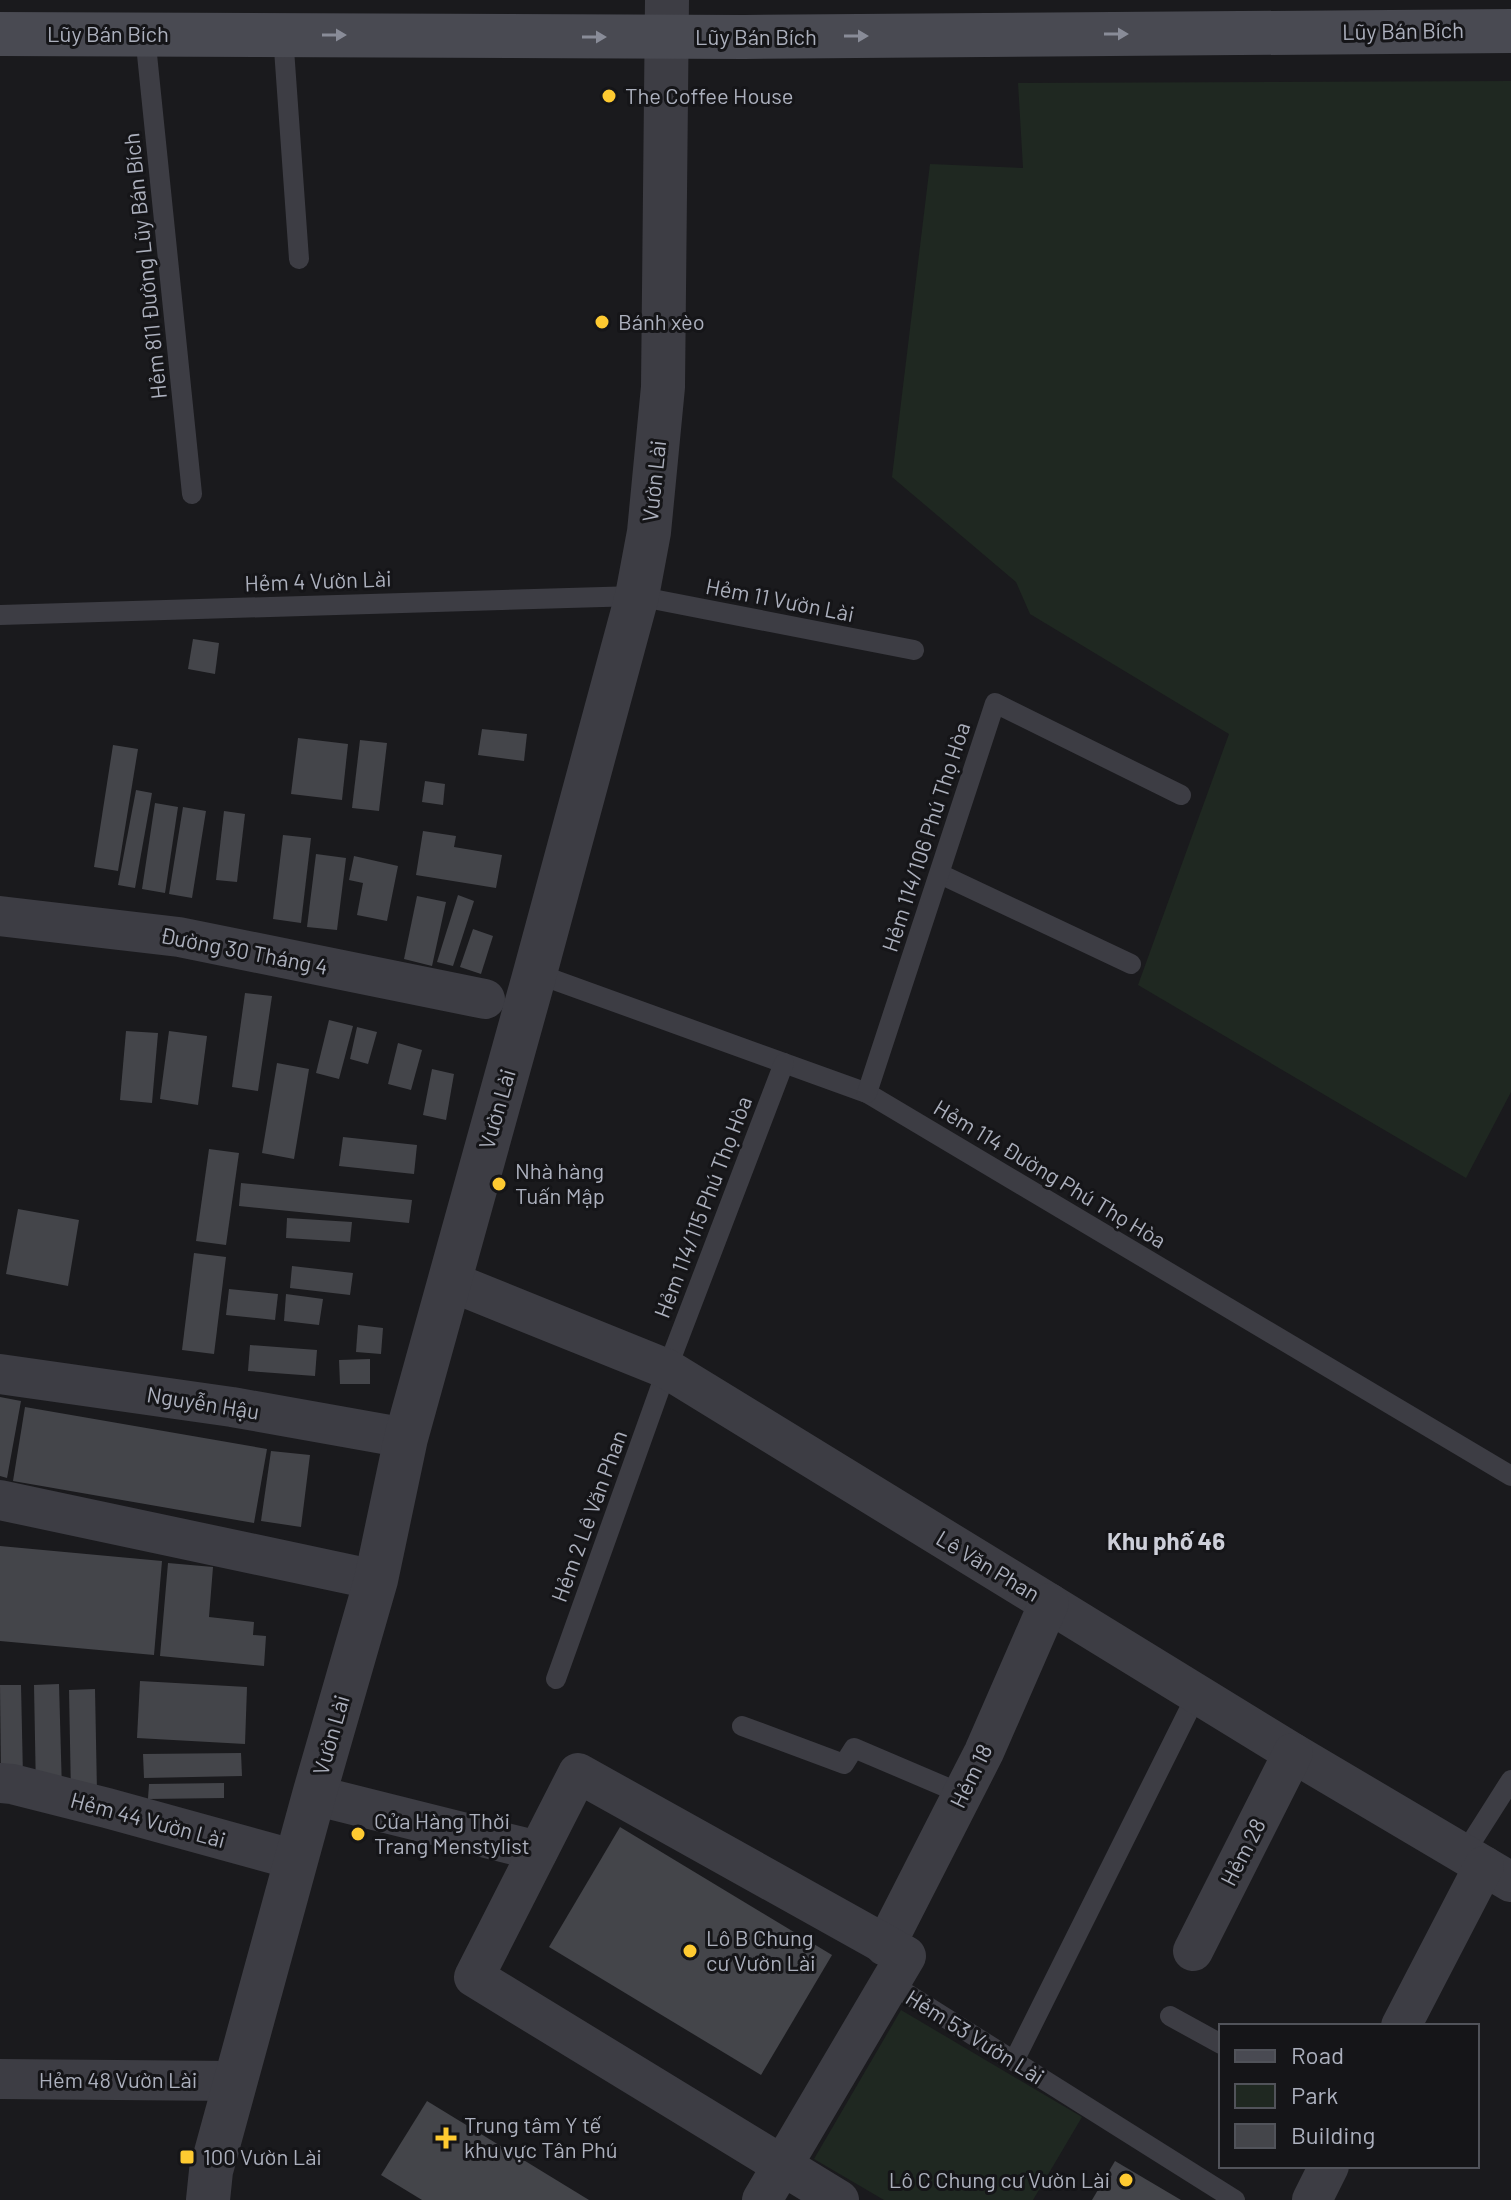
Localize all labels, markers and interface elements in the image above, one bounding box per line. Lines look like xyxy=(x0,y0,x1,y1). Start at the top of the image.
street label: Lũy Bán Bích xyxy=(1342,16,1464,44)
street label: Lũy Bán Bích xyxy=(47,20,169,46)
street label: Lũy Bán Bích xyxy=(695,23,817,49)
one-way arrow xyxy=(1104,28,1129,40)
one-way arrow xyxy=(322,29,347,41)
one-way arrow xyxy=(844,30,869,42)
one-way arrow xyxy=(582,31,607,43)
place label: The Coffee House xyxy=(625,82,794,108)
marker: The Coffee House xyxy=(600,87,618,105)
street label: Hẻm 811 Đường Lũy Bán Bích xyxy=(117,132,171,401)
place label: Bánh xèo xyxy=(618,308,705,334)
marker: Bánh xèo xyxy=(593,313,611,331)
street label: Vườn Lài xyxy=(636,439,670,523)
street label: Hẻm 4 Vườn Lài xyxy=(244,564,392,596)
street label: Hẻm 11 Vườn Lài xyxy=(704,572,857,626)
street label: Hẻm 114/106 Phú Thọ Hòa xyxy=(876,719,974,955)
street label: Đường 30 Tháng 4 xyxy=(158,921,330,979)
street label: Vườn Lài xyxy=(472,1066,520,1152)
street label: Hẻm 114/115 Phú Thọ Hòa xyxy=(648,1092,756,1321)
street label: Hẻm 114 Đường Phú Thọ Hòa xyxy=(930,1093,1171,1253)
place label: Nhà hàng Tuấn Mập xyxy=(515,1157,605,1208)
marker: Nhà hàng Tuấn Mập xyxy=(490,1175,508,1193)
street label: Nguyễn Hậu xyxy=(145,1380,261,1424)
street label: Hẻm 2 Lê Văn Phan xyxy=(545,1426,631,1605)
street label: Lê Văn Phan xyxy=(932,1524,1045,1606)
district label: Khu phố 46 xyxy=(1107,1526,1225,1555)
street label: Vườn Lài xyxy=(306,1692,354,1778)
street label: Hẻm 18 xyxy=(944,1739,997,1812)
street label: Hẻm 44 Vườn Lài xyxy=(68,1786,229,1852)
place label: Cửa Hàng Thời Trang Menstylist xyxy=(374,1807,530,1858)
street label: Hẻm 28 xyxy=(1214,1814,1270,1890)
marker: Cửa Hàng Thời Trang Menstylist xyxy=(349,1825,367,1843)
place label: Lô B Chung cư Vườn Lài xyxy=(706,1924,816,1975)
marker: Lô B Chung cư Vườn Lài xyxy=(681,1942,699,1960)
street label: Hẻm 53 Vườn Lài xyxy=(902,1983,1049,2089)
legend xyxy=(1219,2024,1479,2168)
text: Road xyxy=(1291,2040,1344,2069)
street label: Hẻm 48 Vườn Lài xyxy=(39,2066,197,2092)
text: Park xyxy=(1291,2080,1338,2109)
place label: Trung tâm Y tế khu vực Tân Phú xyxy=(464,2111,618,2162)
text: Building xyxy=(1291,2120,1375,2149)
marker: Trung tâm Y tế khu vực Tân Phú xyxy=(435,2127,457,2149)
place label: 100 Vườn Lài xyxy=(203,2143,322,2169)
marker: 100 Vườn Lài xyxy=(178,2148,196,2166)
place label: Lô C Chung cư Vườn Lài xyxy=(889,2166,1110,2192)
marker: Lô C Chung cư Vườn Lài xyxy=(1117,2171,1135,2189)

